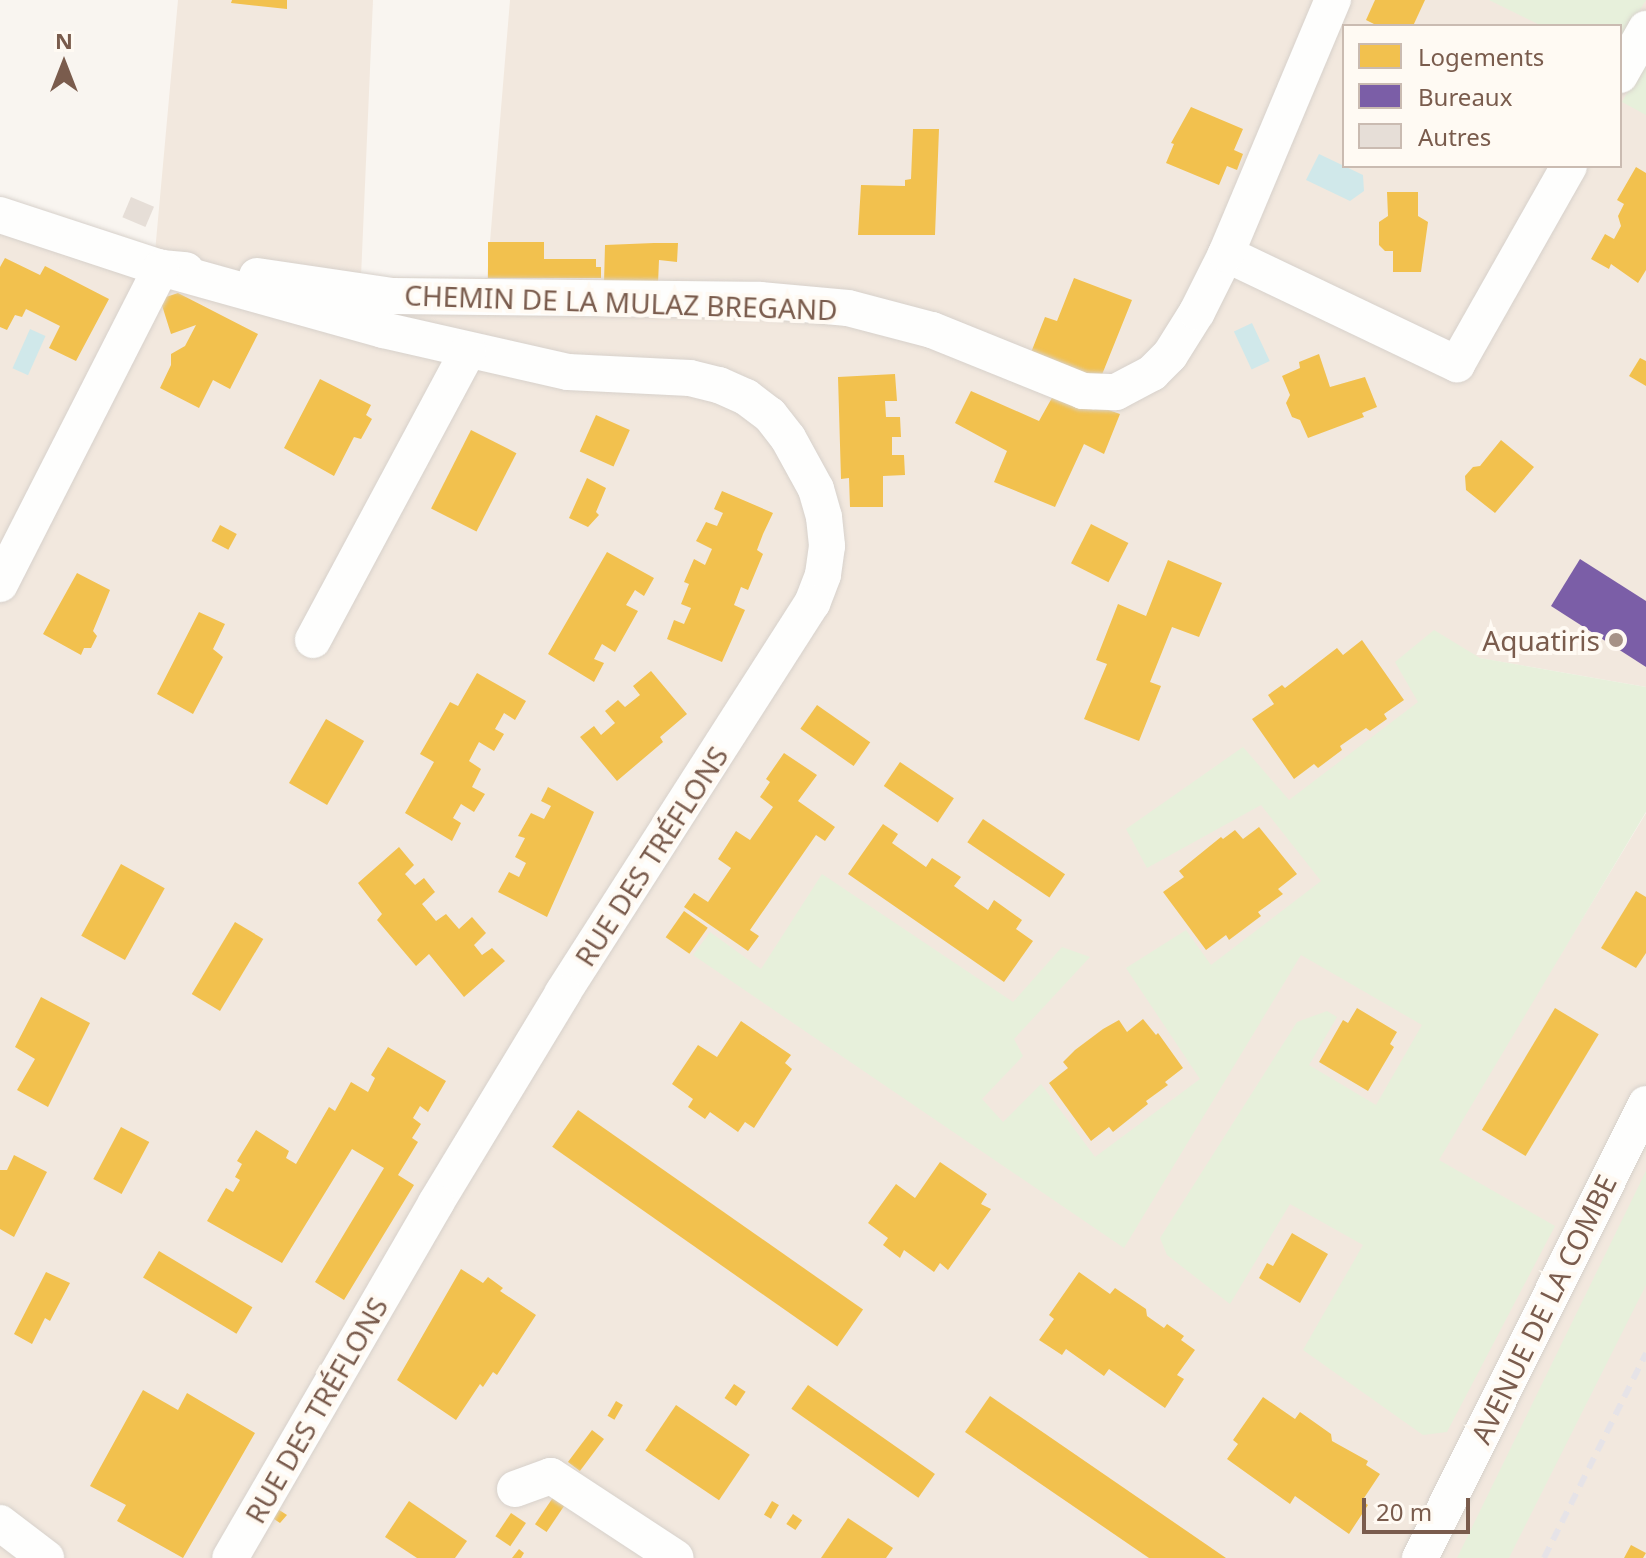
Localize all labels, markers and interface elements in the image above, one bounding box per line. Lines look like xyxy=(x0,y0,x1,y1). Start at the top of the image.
north arrow xyxy=(24,24,104,104)
legend xyxy=(1342,24,1622,168)
text: N xyxy=(55,25,73,55)
text: Logements xyxy=(1418,40,1544,73)
text: Bureaux xyxy=(1418,80,1512,113)
text: Autres xyxy=(1418,120,1491,153)
street label: CHEMIN DE LA MULAZ BREGAND xyxy=(404,278,838,326)
place label: Aquatiris xyxy=(1482,623,1600,657)
marker: Aquatiris xyxy=(1607,631,1625,649)
street label: RUE DES TRÉFLONS xyxy=(567,740,735,972)
street label: AVENUE DE LA COMBE xyxy=(1463,1169,1623,1449)
street label: RUE DES TRÉFLONS xyxy=(238,1291,394,1529)
scale bar xyxy=(1366,1482,1474,1532)
text: 20 m xyxy=(1376,1495,1432,1528)

